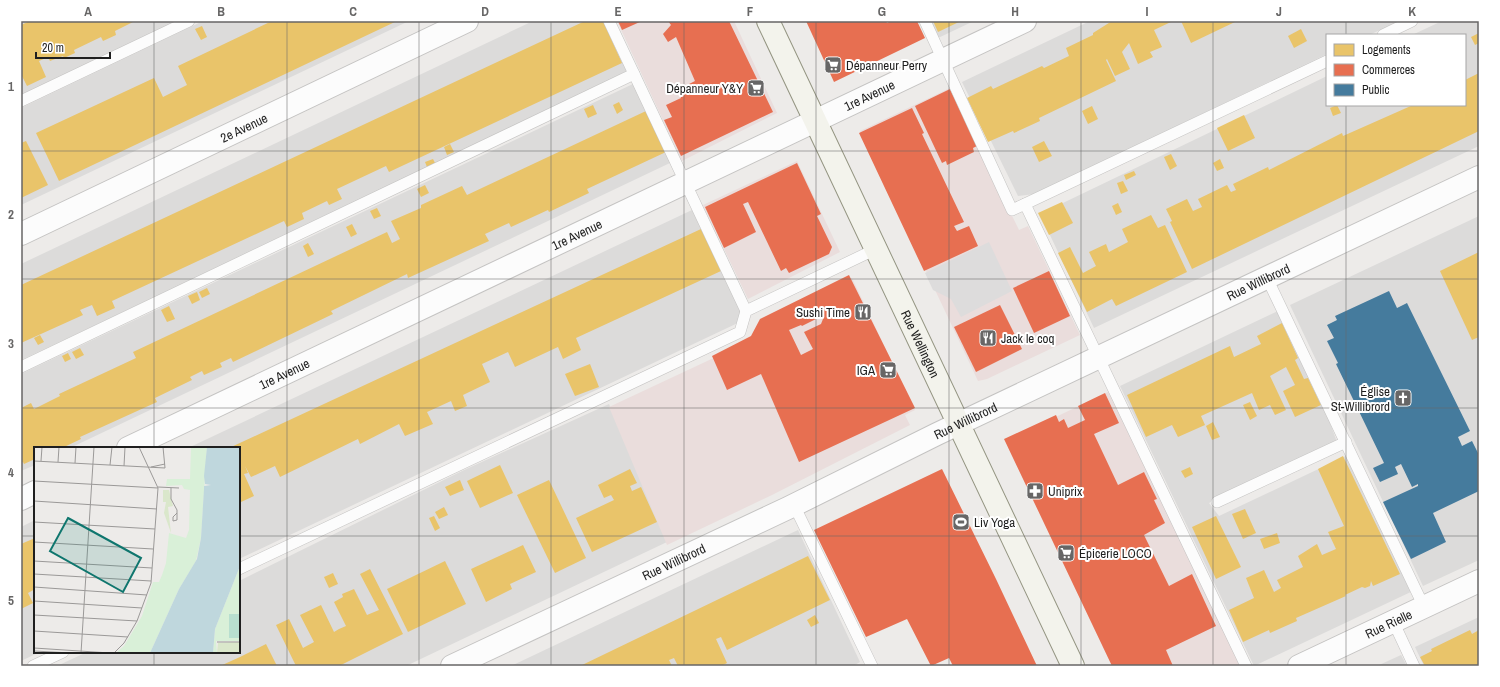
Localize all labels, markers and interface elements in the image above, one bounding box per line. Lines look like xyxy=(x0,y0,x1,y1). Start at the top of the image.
text: A xyxy=(84,3,92,20)
text: B xyxy=(217,3,225,20)
text: C xyxy=(349,3,357,20)
text: D xyxy=(481,3,489,20)
text: E xyxy=(614,3,622,20)
text: F xyxy=(747,3,754,20)
text: G xyxy=(878,3,886,20)
text: H xyxy=(1011,3,1019,20)
text: I xyxy=(1146,3,1149,20)
text: J xyxy=(1276,3,1282,20)
text: K xyxy=(1408,3,1416,20)
scale bar xyxy=(36,34,110,60)
legend xyxy=(1326,34,1466,106)
text: 20 m xyxy=(42,40,64,56)
text: Logements xyxy=(1362,42,1411,58)
supermarket icon: Dépanneur Perry xyxy=(823,55,843,75)
place label: Dépanneur Perry xyxy=(846,57,928,74)
text: Commerces xyxy=(1362,62,1415,78)
street label: 1re Avenue xyxy=(842,76,898,115)
text: 1 xyxy=(8,78,14,95)
supermarket icon: Dépanneur Y&Y xyxy=(746,78,766,98)
place label: Dépanneur Y&Y xyxy=(666,80,743,97)
text: Public xyxy=(1362,82,1389,98)
street label: 2e Avenue xyxy=(218,109,271,147)
text: 2 xyxy=(8,206,14,223)
street label: 1re Avenue xyxy=(549,216,605,254)
street label: Rue Willibrord xyxy=(1224,260,1293,305)
restaurant icon: Sushi Time xyxy=(853,302,873,322)
place label: Sushi Time xyxy=(796,304,850,321)
street label: Rue Wellington xyxy=(897,307,943,381)
restaurant icon: Jack le coq xyxy=(978,328,998,348)
place label: Jack le coq xyxy=(1001,330,1054,347)
text: 3 xyxy=(8,335,14,352)
street label: 1re Avenue xyxy=(256,355,312,393)
supermarket icon: IGA xyxy=(878,360,898,380)
place label: IGA xyxy=(857,362,876,379)
place label: Église St-Willibrord xyxy=(1331,383,1390,415)
church icon: Église St-Willibrord xyxy=(1393,388,1413,408)
street label: Rue Willibrord xyxy=(931,399,1000,443)
inset map xyxy=(34,447,240,653)
text: 4 xyxy=(8,464,14,481)
pharmacy icon: Uniprix xyxy=(1025,481,1045,501)
place label: Uniprix xyxy=(1048,483,1083,500)
sports icon: Liv Yoga xyxy=(951,512,971,532)
place label: Liv Yoga xyxy=(974,514,1015,531)
street label: Rue Willibrord xyxy=(639,540,708,584)
supermarket icon: Épicerie LOCO xyxy=(1056,543,1076,563)
place label: Épicerie LOCO xyxy=(1079,545,1152,562)
text: 5 xyxy=(8,592,14,609)
street label: Rue Rielle xyxy=(1363,606,1415,643)

